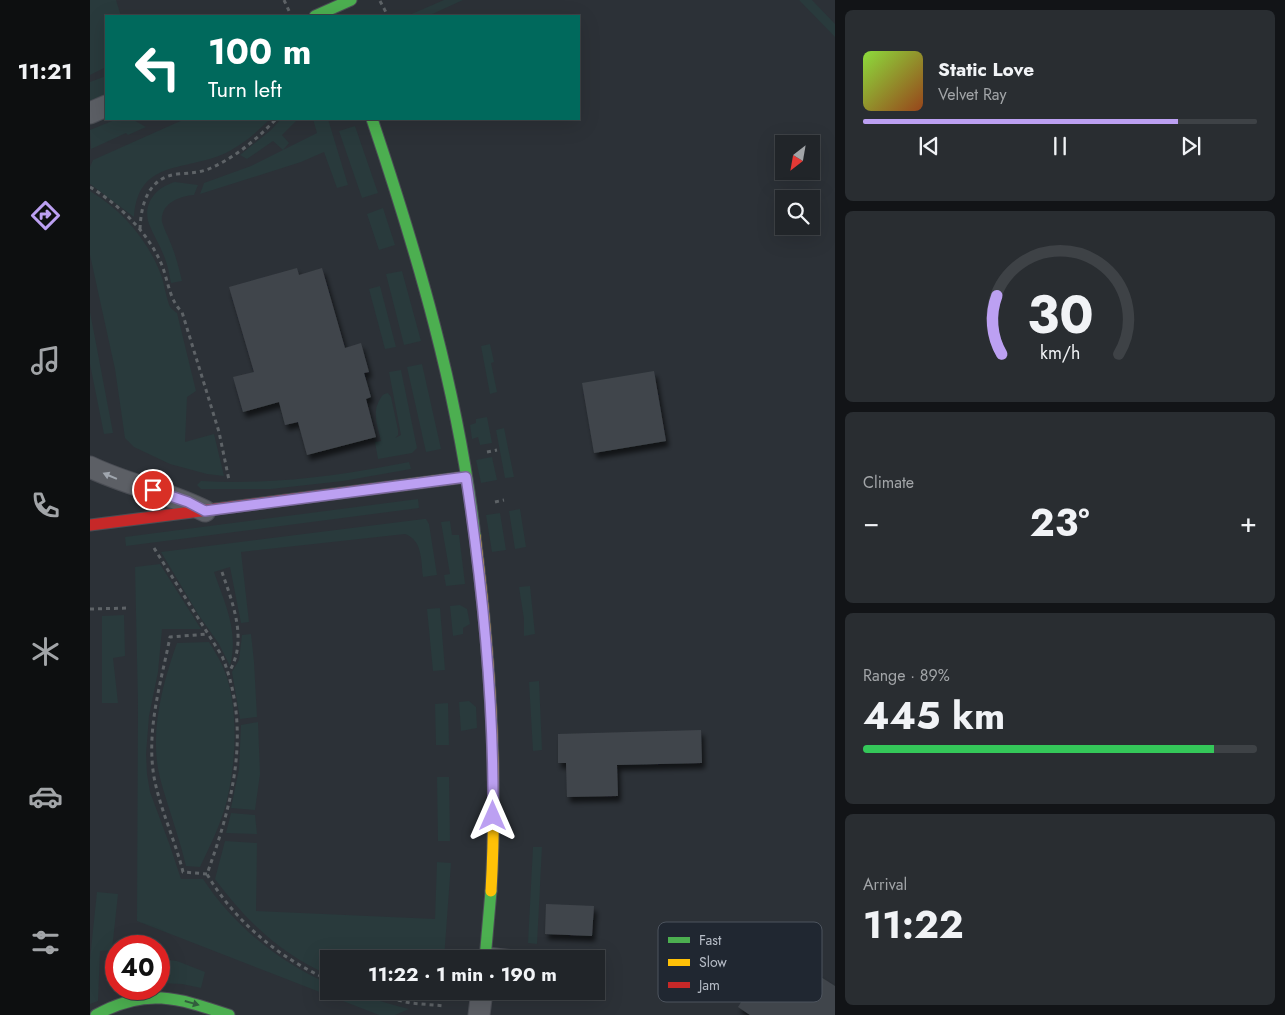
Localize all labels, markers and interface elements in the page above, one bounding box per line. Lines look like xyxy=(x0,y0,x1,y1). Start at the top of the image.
text: 100 m xyxy=(208,27,311,77)
icon: left xyxy=(125,35,190,100)
text: 11:21 xyxy=(17,55,73,87)
text: Static Love xyxy=(938,56,1034,83)
text: Turn left xyxy=(208,73,282,105)
text: Velvet Ray xyxy=(938,83,1007,106)
icon: previous xyxy=(915,132,943,160)
icon: pause xyxy=(1046,132,1074,160)
icon: next xyxy=(1177,132,1205,160)
north arrow xyxy=(775,135,820,180)
map controls xyxy=(775,135,820,235)
button: search xyxy=(775,190,820,235)
icon: directions xyxy=(28,198,63,233)
text: 30 xyxy=(1027,277,1093,353)
text: km/h xyxy=(1040,340,1080,366)
icon: music xyxy=(28,343,63,378)
pin xyxy=(132,469,174,511)
text: Climate xyxy=(863,471,914,494)
one-way arrow xyxy=(103,472,117,480)
icon: arrive xyxy=(139,476,167,504)
icon: phone xyxy=(28,488,63,523)
text: 23° xyxy=(1030,495,1090,550)
text: − xyxy=(863,502,880,543)
text: + xyxy=(1240,502,1257,543)
icon: climate xyxy=(28,634,63,669)
text: Range · 89% xyxy=(863,664,950,687)
text: 445 km xyxy=(863,688,1005,743)
icon: car xyxy=(28,779,63,814)
position arrow xyxy=(466,789,518,841)
text: Arrival xyxy=(863,873,907,896)
text: 11:22 xyxy=(863,897,964,952)
legend xyxy=(658,922,822,1002)
icon: filters xyxy=(28,925,63,960)
text: Fast xyxy=(699,930,722,950)
speed limit sign: 40 xyxy=(105,935,170,1000)
text: Slow xyxy=(699,952,727,972)
text: 11:22 · 1 min · 190 m xyxy=(368,961,557,988)
text: Jam xyxy=(697,975,720,995)
one-way arrow xyxy=(185,1000,200,1008)

